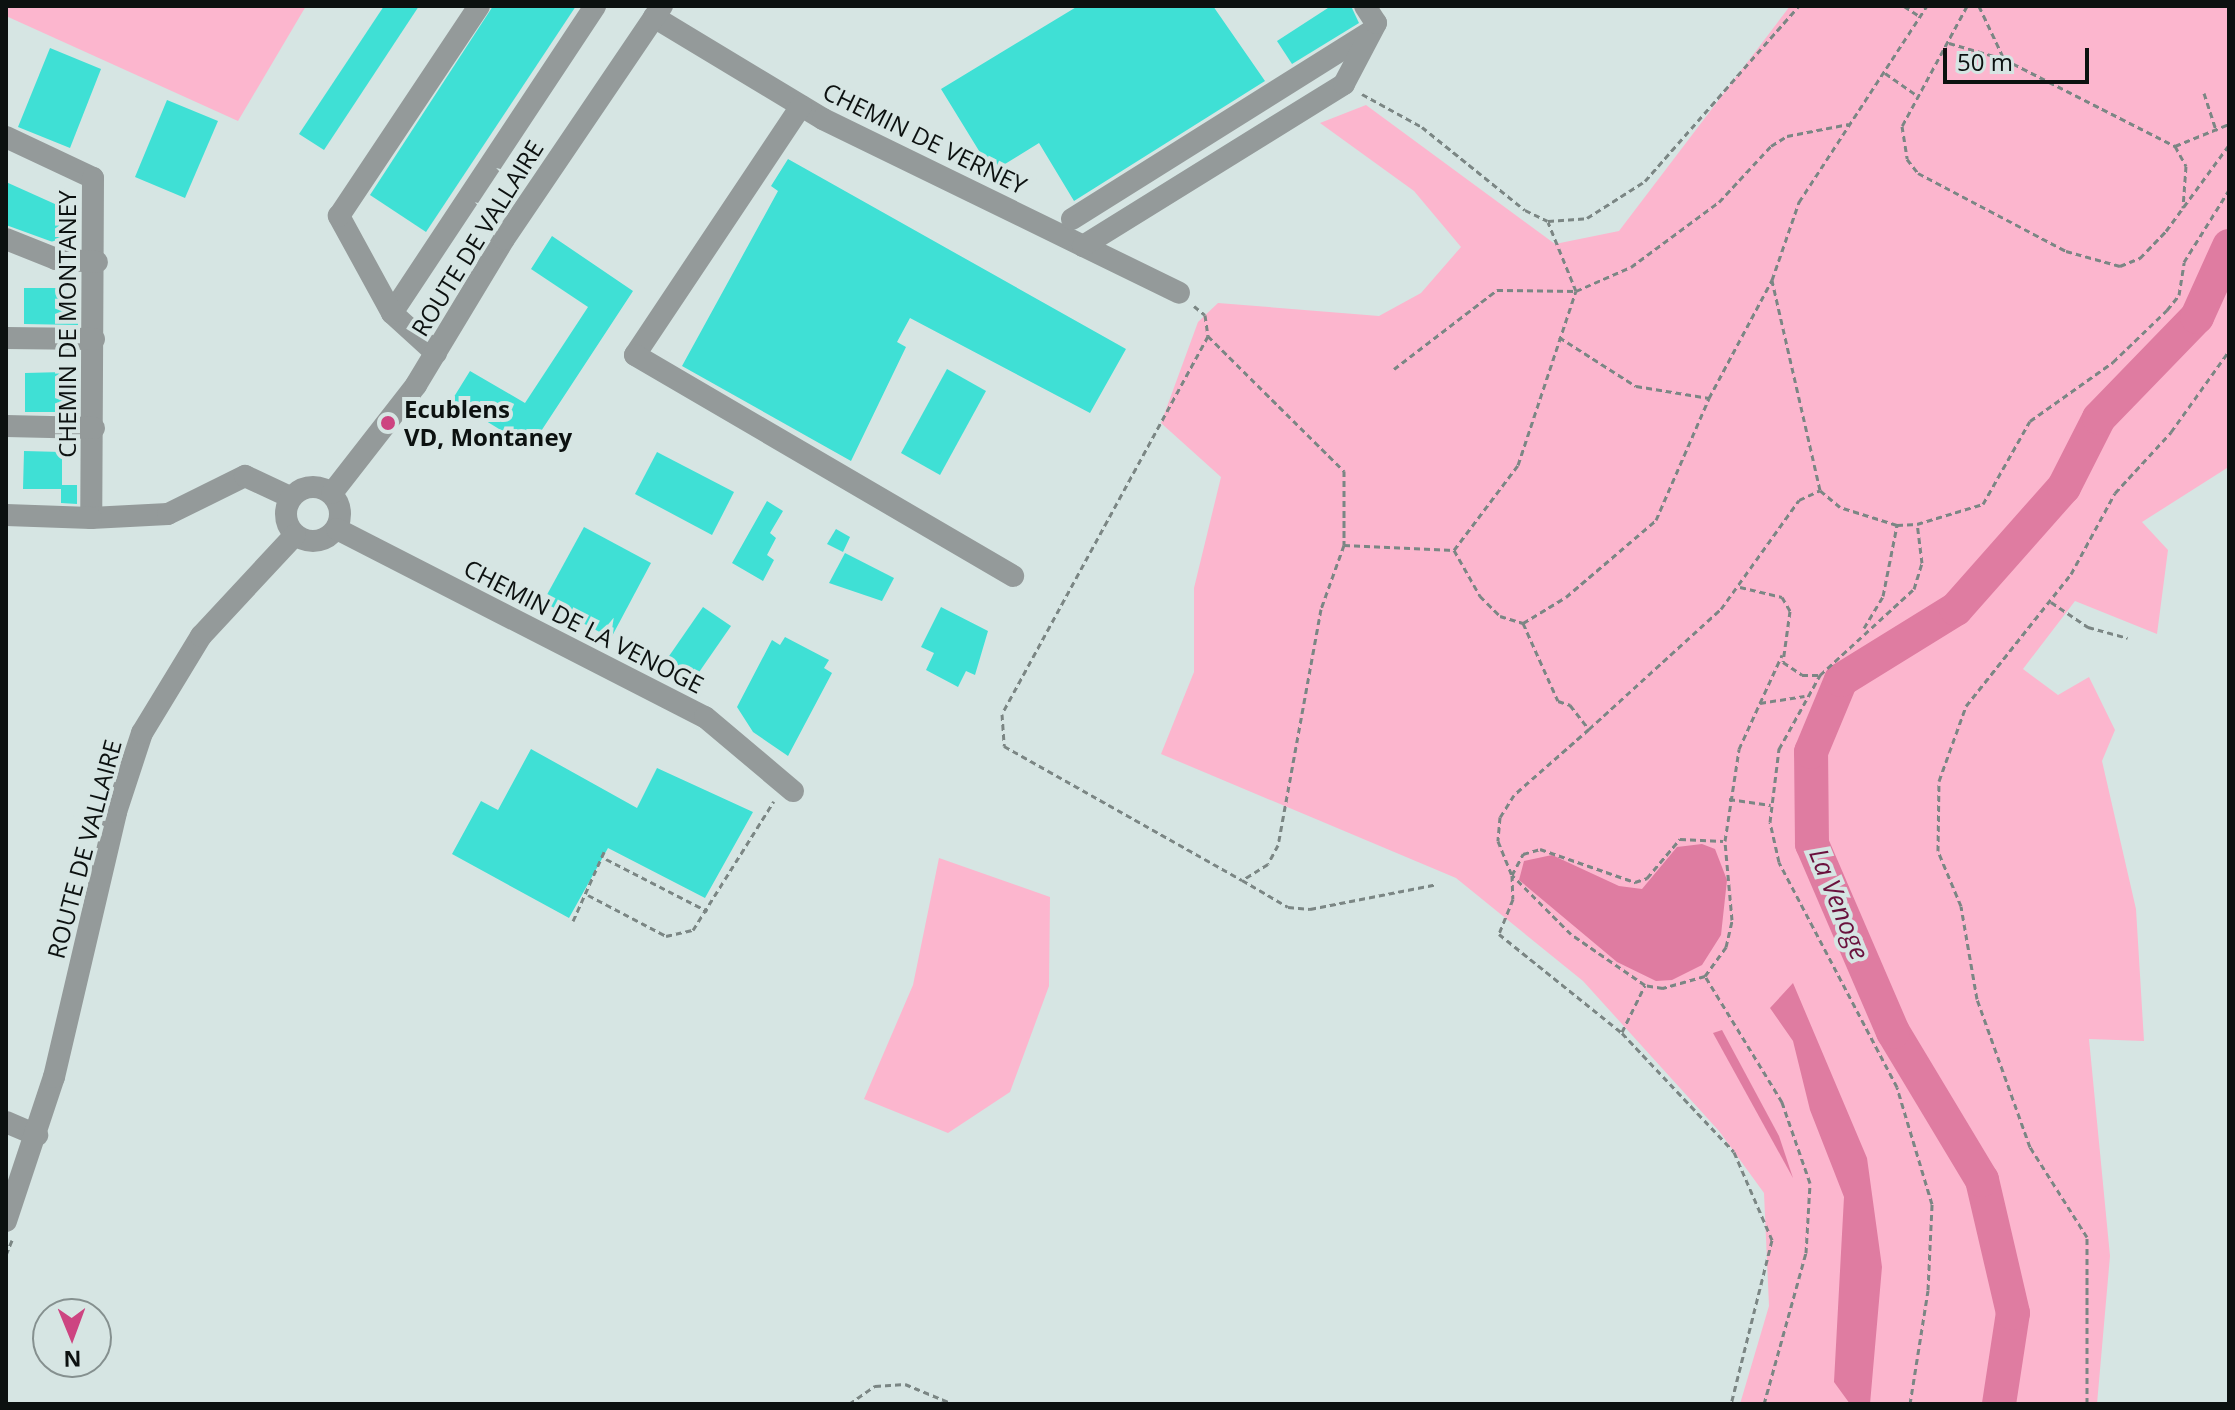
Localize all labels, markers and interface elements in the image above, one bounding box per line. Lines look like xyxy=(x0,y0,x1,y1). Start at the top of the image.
scale bar xyxy=(1947,32,2093,82)
text: 50 m xyxy=(1957,45,2013,78)
street label: CHEMIN DE VERNEY xyxy=(818,76,1032,200)
street label: ROUTE DE VALLAIRE xyxy=(405,135,549,341)
street label: CHEMIN DE MONTANEY xyxy=(53,190,81,458)
place label: Ecublens VD, Montaney xyxy=(404,395,572,451)
marker: Ecublens VD, Montaney xyxy=(379,414,397,432)
street label: CHEMIN DE LA VENOGE xyxy=(459,553,709,699)
street label: ROUTE DE VALLAIRE xyxy=(41,736,127,962)
water label: La Venoge xyxy=(1803,844,1875,964)
north arrow xyxy=(32,1298,112,1378)
text: N xyxy=(63,1345,82,1375)

